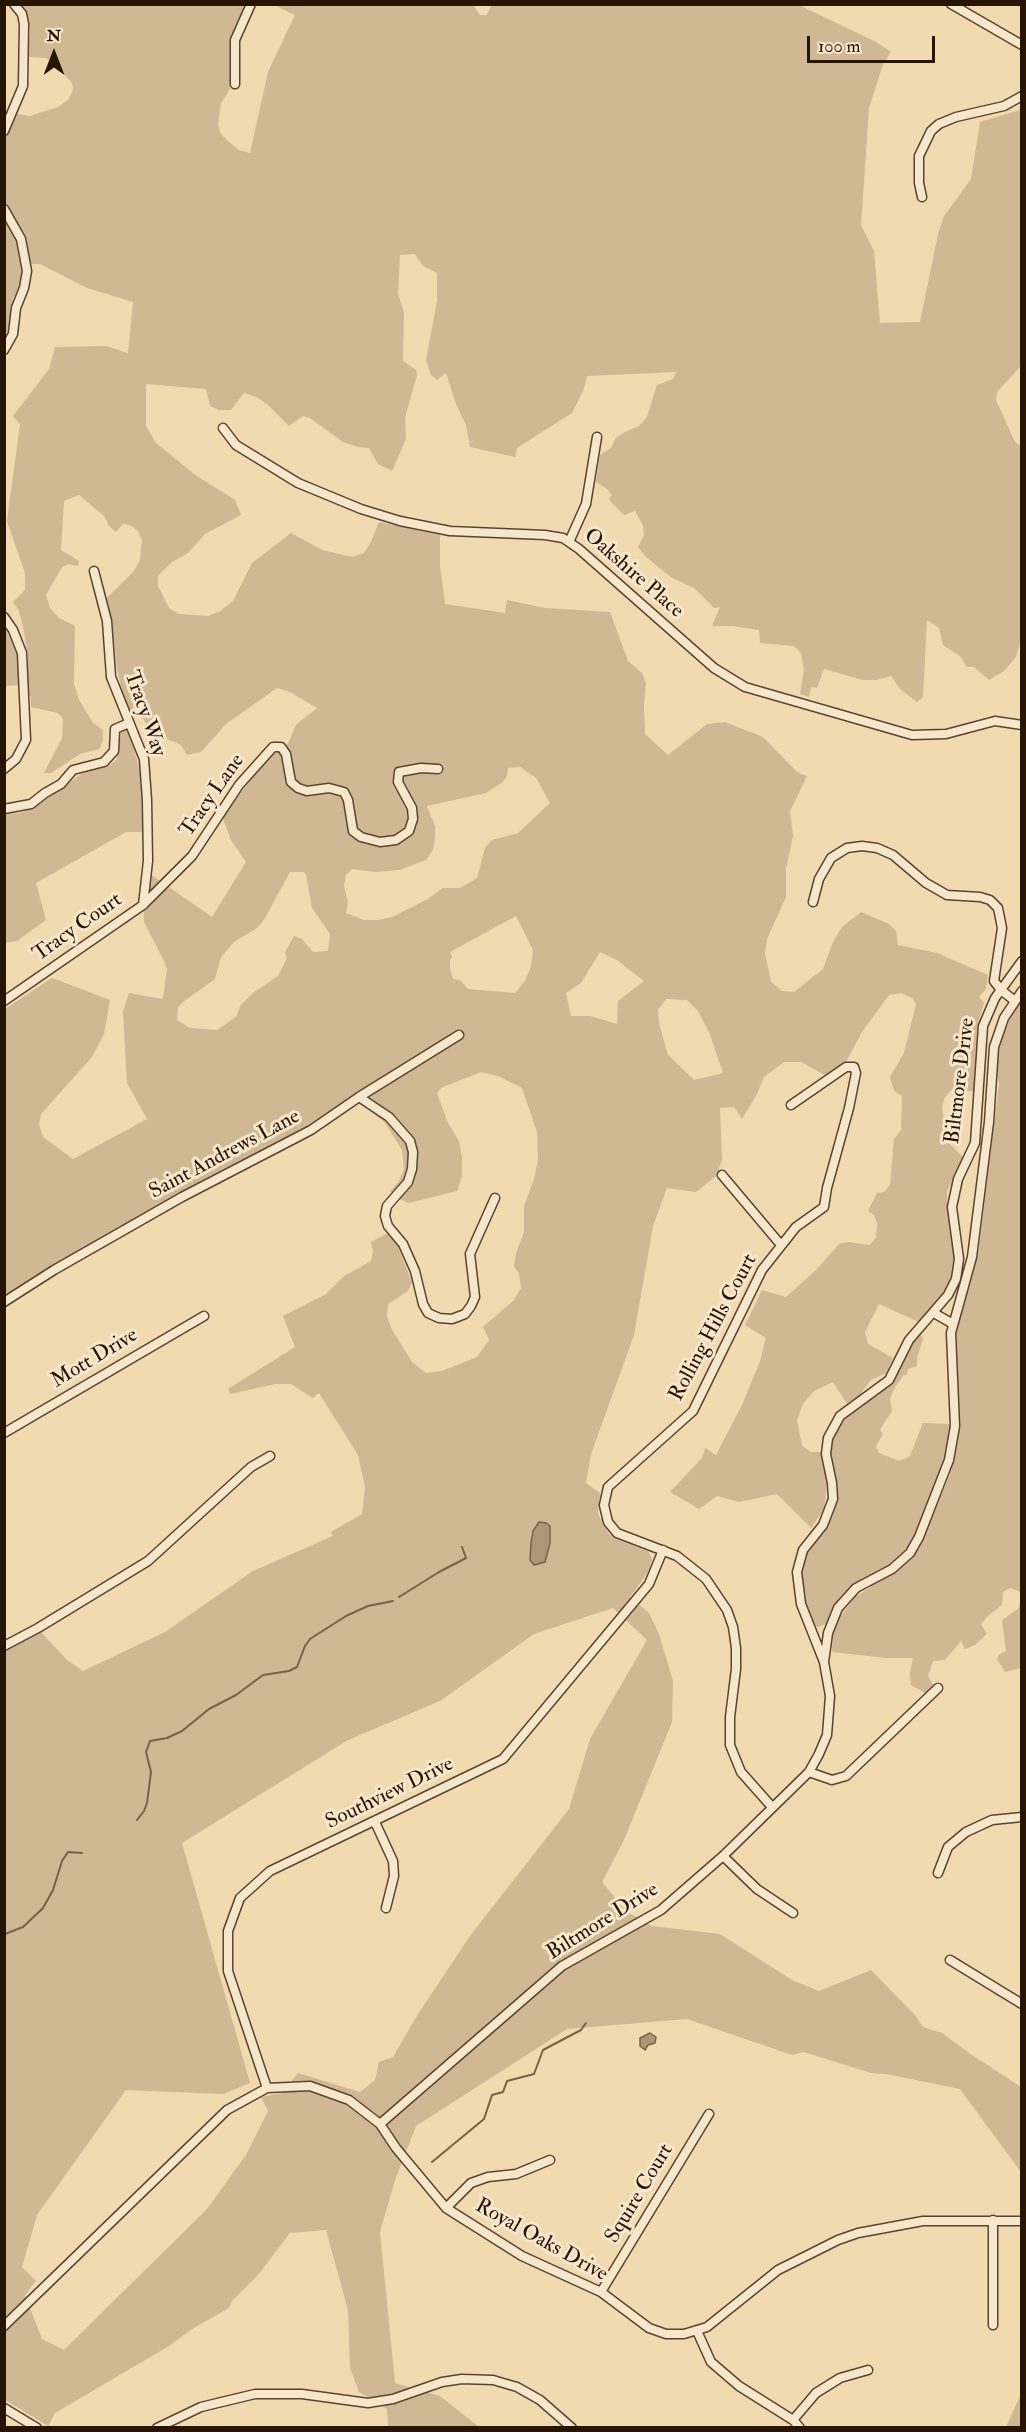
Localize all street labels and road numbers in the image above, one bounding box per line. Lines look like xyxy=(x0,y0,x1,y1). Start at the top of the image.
street label: Oakshire Place xyxy=(578,524,688,624)
street label: Tracy Way xyxy=(118,668,170,760)
street label: Tracy Lane xyxy=(175,750,251,842)
street label: Tracy Court xyxy=(29,888,127,968)
street label: Biltmore Drive xyxy=(941,1017,981,1145)
street label: Saint Andrews Lane xyxy=(145,1105,305,1205)
street label: Rolling Hills Court xyxy=(665,1250,763,1406)
street label: Mott Drive xyxy=(47,1323,143,1395)
street label: Southview Drive xyxy=(322,1752,458,1836)
street label: Biltmore Drive xyxy=(543,1878,663,1966)
street label: Squire Court xyxy=(601,2140,679,2248)
street label: Royal Oaks Drive xyxy=(470,2194,612,2288)

